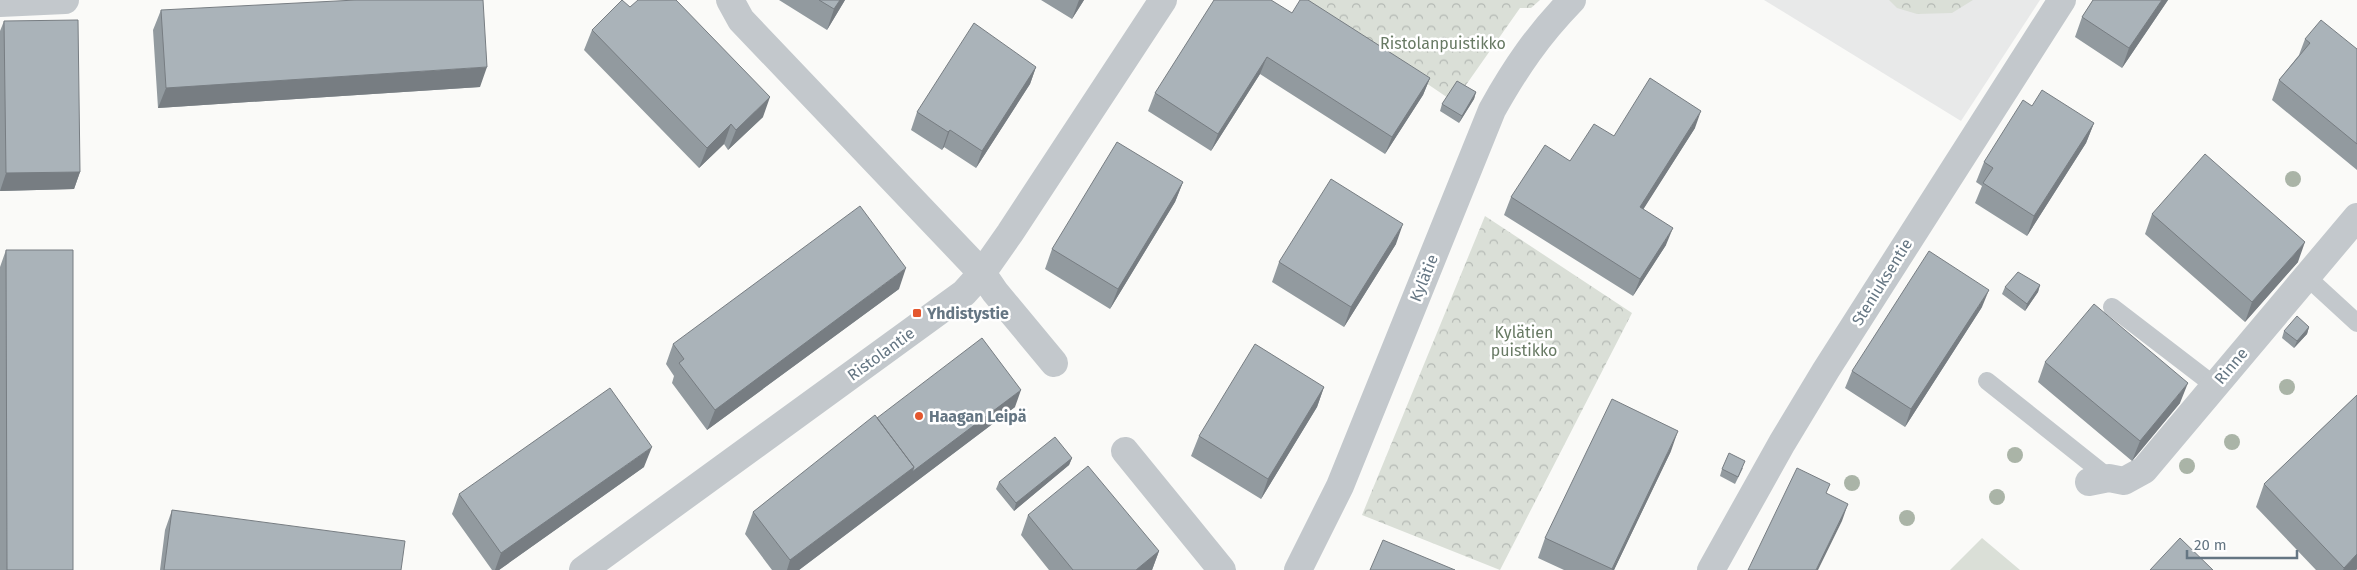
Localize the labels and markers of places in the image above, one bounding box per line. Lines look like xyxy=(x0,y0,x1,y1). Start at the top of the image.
place label: Yhdistystie xyxy=(926,304,1009,323)
marker: Yhdistystie xyxy=(911,307,923,319)
place label: Haagan Leipä xyxy=(929,407,1027,426)
marker: Haagan Leipä xyxy=(913,410,925,422)

